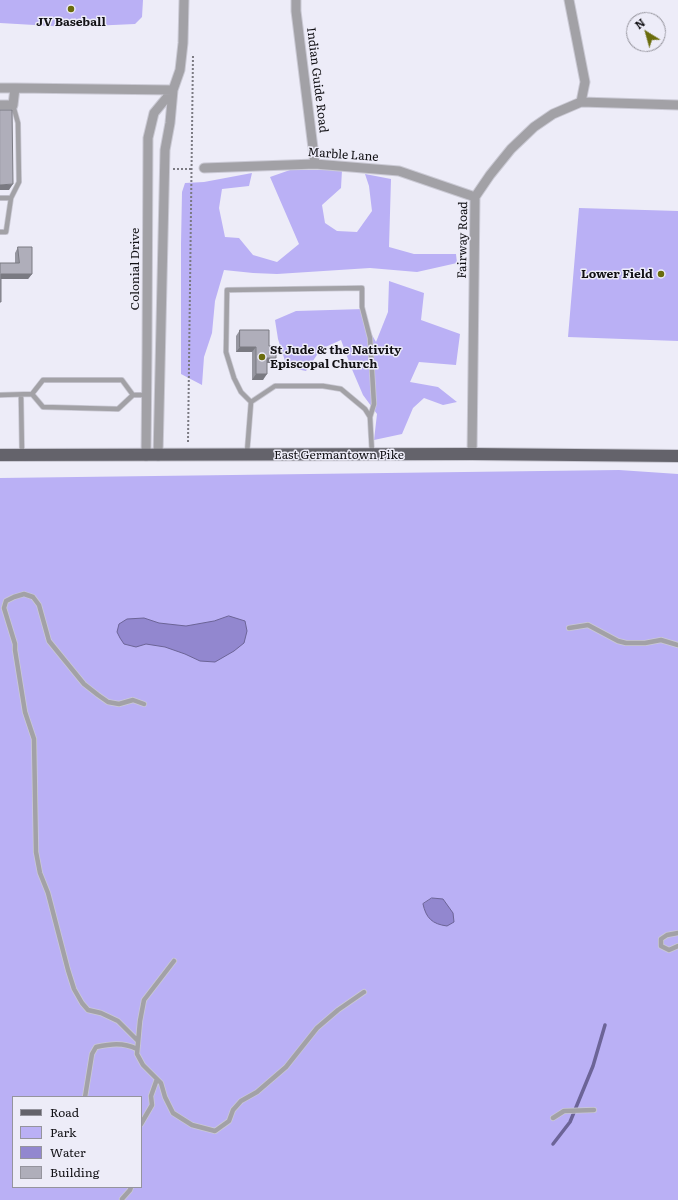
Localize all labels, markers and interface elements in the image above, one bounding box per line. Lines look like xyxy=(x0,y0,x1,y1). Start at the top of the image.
marker: JV Baseball xyxy=(66,4,76,14)
north arrow xyxy=(626,12,666,52)
text: N xyxy=(631,14,648,32)
place label: JV Baseball xyxy=(36,15,106,29)
street label: Indian Guide Road xyxy=(303,26,331,134)
street label: Marble Lane xyxy=(307,145,379,165)
street label: Fairway Road xyxy=(455,201,471,279)
street label: Colonial Drive xyxy=(128,228,142,310)
place label: Lower Field xyxy=(581,267,653,281)
marker: Lower Field xyxy=(656,269,666,279)
place label: St Jude & the Nativity Episcopal Church xyxy=(270,343,401,371)
marker: St Jude & the Nativity Episcopal Church xyxy=(257,352,267,362)
street label: East Germantown Pike xyxy=(274,448,404,462)
legend xyxy=(12,1096,142,1188)
text: Road xyxy=(50,1103,79,1121)
text: Park xyxy=(50,1123,76,1141)
text: Water xyxy=(50,1143,86,1161)
text: Building xyxy=(50,1163,99,1181)

